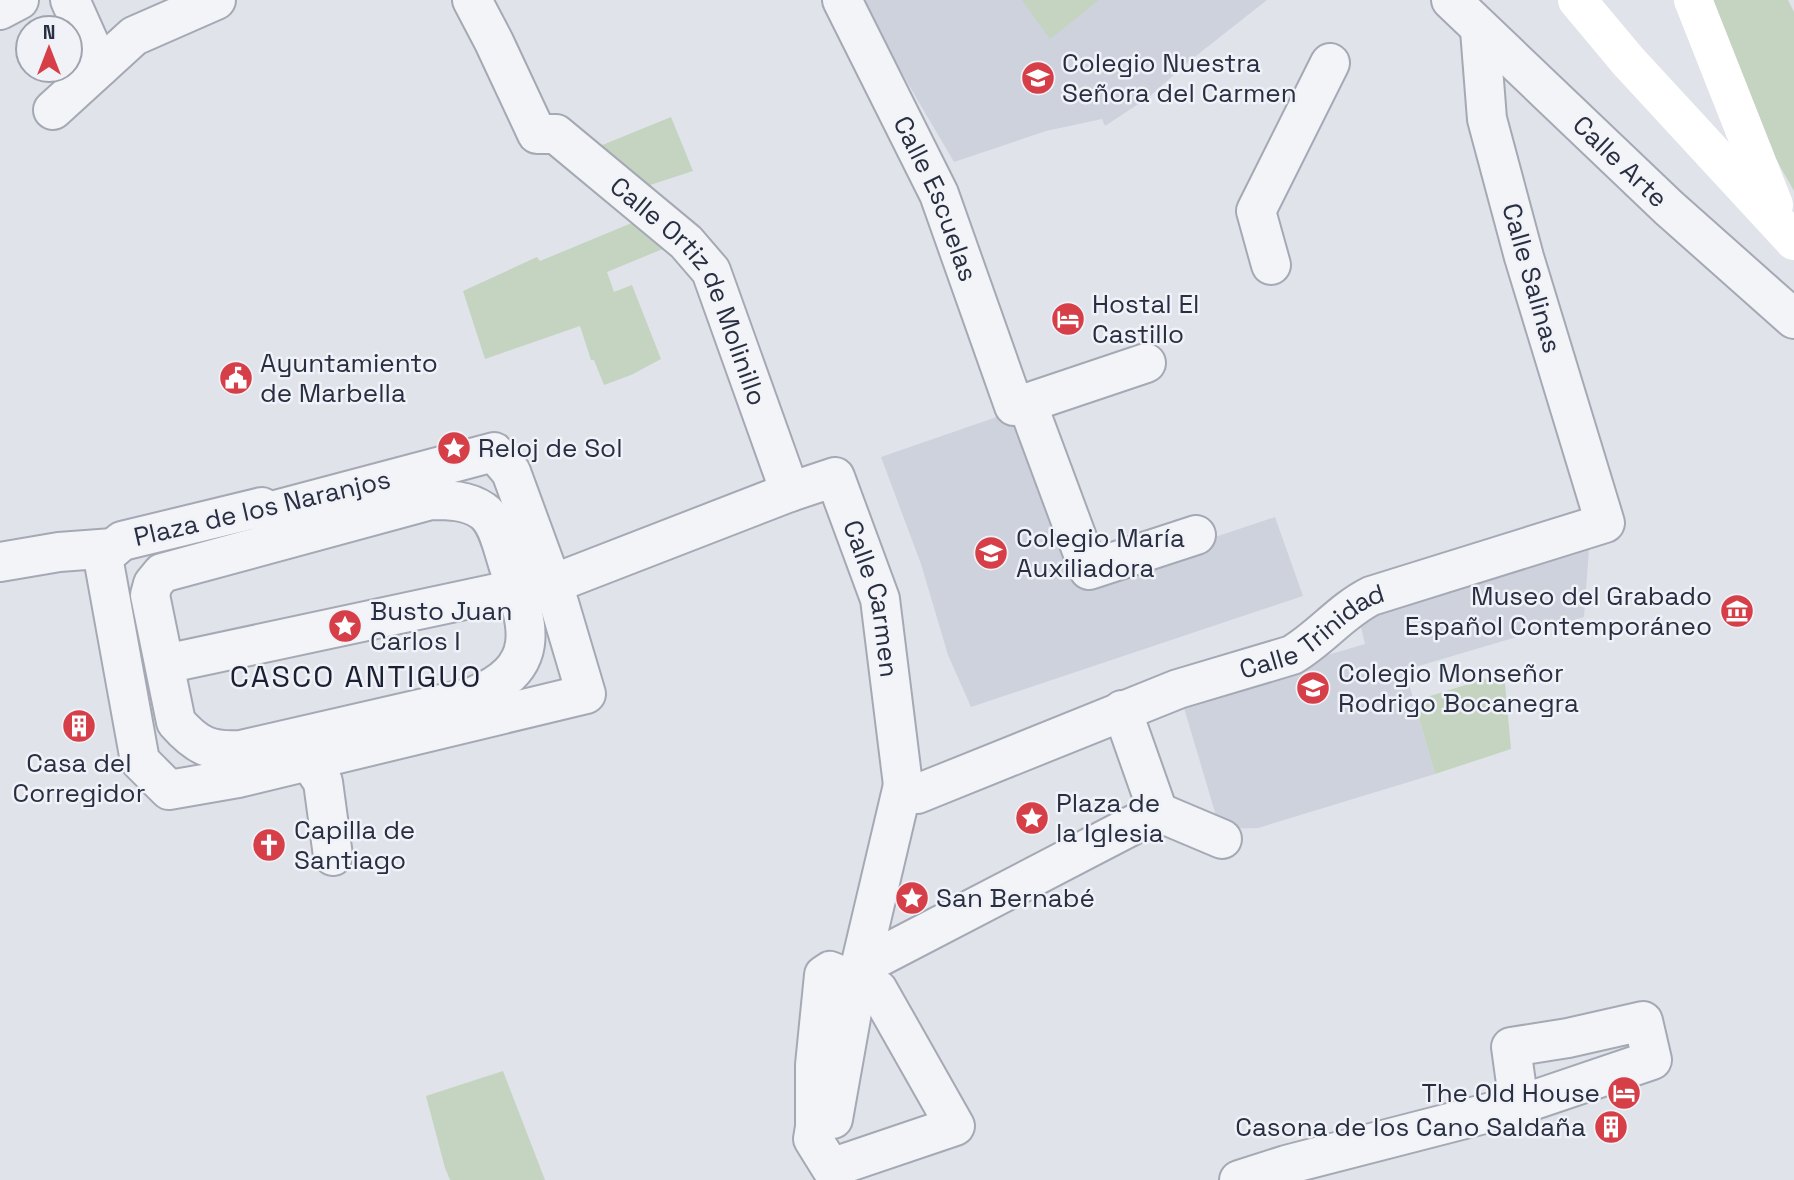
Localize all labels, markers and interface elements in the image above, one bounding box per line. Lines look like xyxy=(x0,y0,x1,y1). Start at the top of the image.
north arrow xyxy=(14,14,84,84)
text: N xyxy=(43,20,55,45)
place label: Colegio Nuestra Señora del Carmen xyxy=(1062,46,1297,110)
school or university icon: Colegio Nuestra Señora del Carmen xyxy=(1019,59,1057,97)
street label: Calle Arte xyxy=(1565,108,1675,215)
street label: Calle Escuelas xyxy=(886,110,986,286)
street label: Calle Ortiz de Molinillo xyxy=(603,169,775,410)
street label: Calle Salinas xyxy=(1494,199,1570,357)
place label: Hostal El Castillo xyxy=(1092,287,1199,351)
hotel icon: Hostal El Castillo xyxy=(1049,300,1087,338)
place label: Ayuntamiento de Marbella xyxy=(260,346,438,410)
public building icon: Ayuntamiento de Marbella xyxy=(217,359,255,397)
place icon: Reloj de Sol xyxy=(435,429,473,467)
place label: Reloj de Sol xyxy=(478,431,623,465)
street label: Plaza de los Naranjos xyxy=(130,462,394,554)
street label: Calle Carmen xyxy=(835,515,907,679)
place label: Colegio María Auxiliadora xyxy=(1016,521,1185,585)
school or university icon: Colegio María Auxiliadora xyxy=(972,534,1010,572)
street label: Calle Trinidad xyxy=(1235,576,1388,687)
place label: Museo del Grabado Español Contemporáneo xyxy=(1405,579,1712,643)
museum icon: Museo del Grabado Español Contemporáneo xyxy=(1718,592,1756,630)
place label: Busto Juan Carlos I xyxy=(370,594,512,658)
place icon: Busto Juan Carlos I xyxy=(326,607,364,645)
place label: Colegio Monseñor Rodrigo Bocanegra xyxy=(1338,656,1579,720)
district label: CASCO ANTIGUO xyxy=(230,657,482,696)
school or university icon: Colegio Monseñor Rodrigo Bocanegra xyxy=(1294,669,1332,707)
building icon: Casa del Corregidor xyxy=(60,707,98,745)
place label: Casa del Corregidor xyxy=(13,746,145,810)
place label: Plaza de la Iglesia xyxy=(1056,786,1164,850)
place icon: Plaza de la Iglesia xyxy=(1013,799,1051,837)
place label: Capilla de Santiago xyxy=(294,813,415,877)
church icon: Capilla de Santiago xyxy=(250,826,288,864)
place icon: San Bernabé xyxy=(893,879,931,917)
place label: San Bernabé xyxy=(936,881,1095,915)
hotel icon: The Old House xyxy=(1605,1074,1643,1112)
place label: The Old House xyxy=(1421,1076,1600,1110)
building icon: Casona de los Cano Saldaña xyxy=(1592,1108,1630,1146)
place label: Casona de los Cano Saldaña xyxy=(1235,1110,1586,1144)

